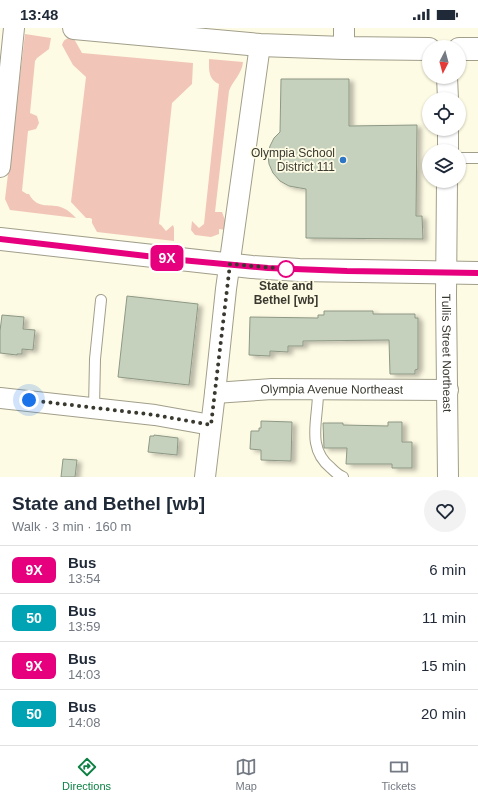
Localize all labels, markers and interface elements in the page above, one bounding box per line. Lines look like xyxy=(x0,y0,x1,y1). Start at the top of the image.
text: 13:48 xyxy=(20,6,58,23)
north arrow xyxy=(422,40,466,84)
map controls xyxy=(422,40,466,188)
button: locate xyxy=(422,92,466,136)
button: layers xyxy=(422,144,466,188)
place label: Olympia School District 111 xyxy=(251,146,335,174)
marker: Olympia School District 111 xyxy=(338,155,348,165)
line badge: 9X xyxy=(149,245,185,271)
text: 9X xyxy=(158,250,176,266)
marker: State and Bethel [wb] xyxy=(277,260,295,278)
place label: State and Bethel [wb] xyxy=(254,279,318,307)
street label: Tullis Street Northeast xyxy=(439,294,454,413)
street label: Olympia Avenue Northeast xyxy=(260,382,404,397)
your location xyxy=(19,390,39,410)
button: heart xyxy=(424,490,466,532)
text: State and Bethel [wb] xyxy=(12,493,205,514)
text: Walk · 3 min · 160 m xyxy=(12,519,131,534)
text: Bus xyxy=(68,554,96,571)
text: 6 min xyxy=(429,561,466,578)
text: 9X xyxy=(25,562,43,578)
text: 13:54 xyxy=(68,571,101,586)
text: Bus xyxy=(68,602,96,619)
text: 11 min xyxy=(422,609,466,626)
text: 50 xyxy=(26,610,42,626)
text: 13:59 xyxy=(68,619,101,634)
text: Bus xyxy=(68,650,96,667)
text: 15 min xyxy=(421,657,466,674)
text: 9X xyxy=(25,658,43,674)
text: 14:03 xyxy=(68,667,101,682)
text: Bus xyxy=(68,698,96,715)
text: 20 min xyxy=(421,705,466,722)
text: 50 xyxy=(26,706,42,722)
text: 14:08 xyxy=(68,715,101,730)
tab: Directions xyxy=(62,756,111,792)
tab: Map xyxy=(235,756,257,792)
tab: Tickets xyxy=(381,756,416,792)

